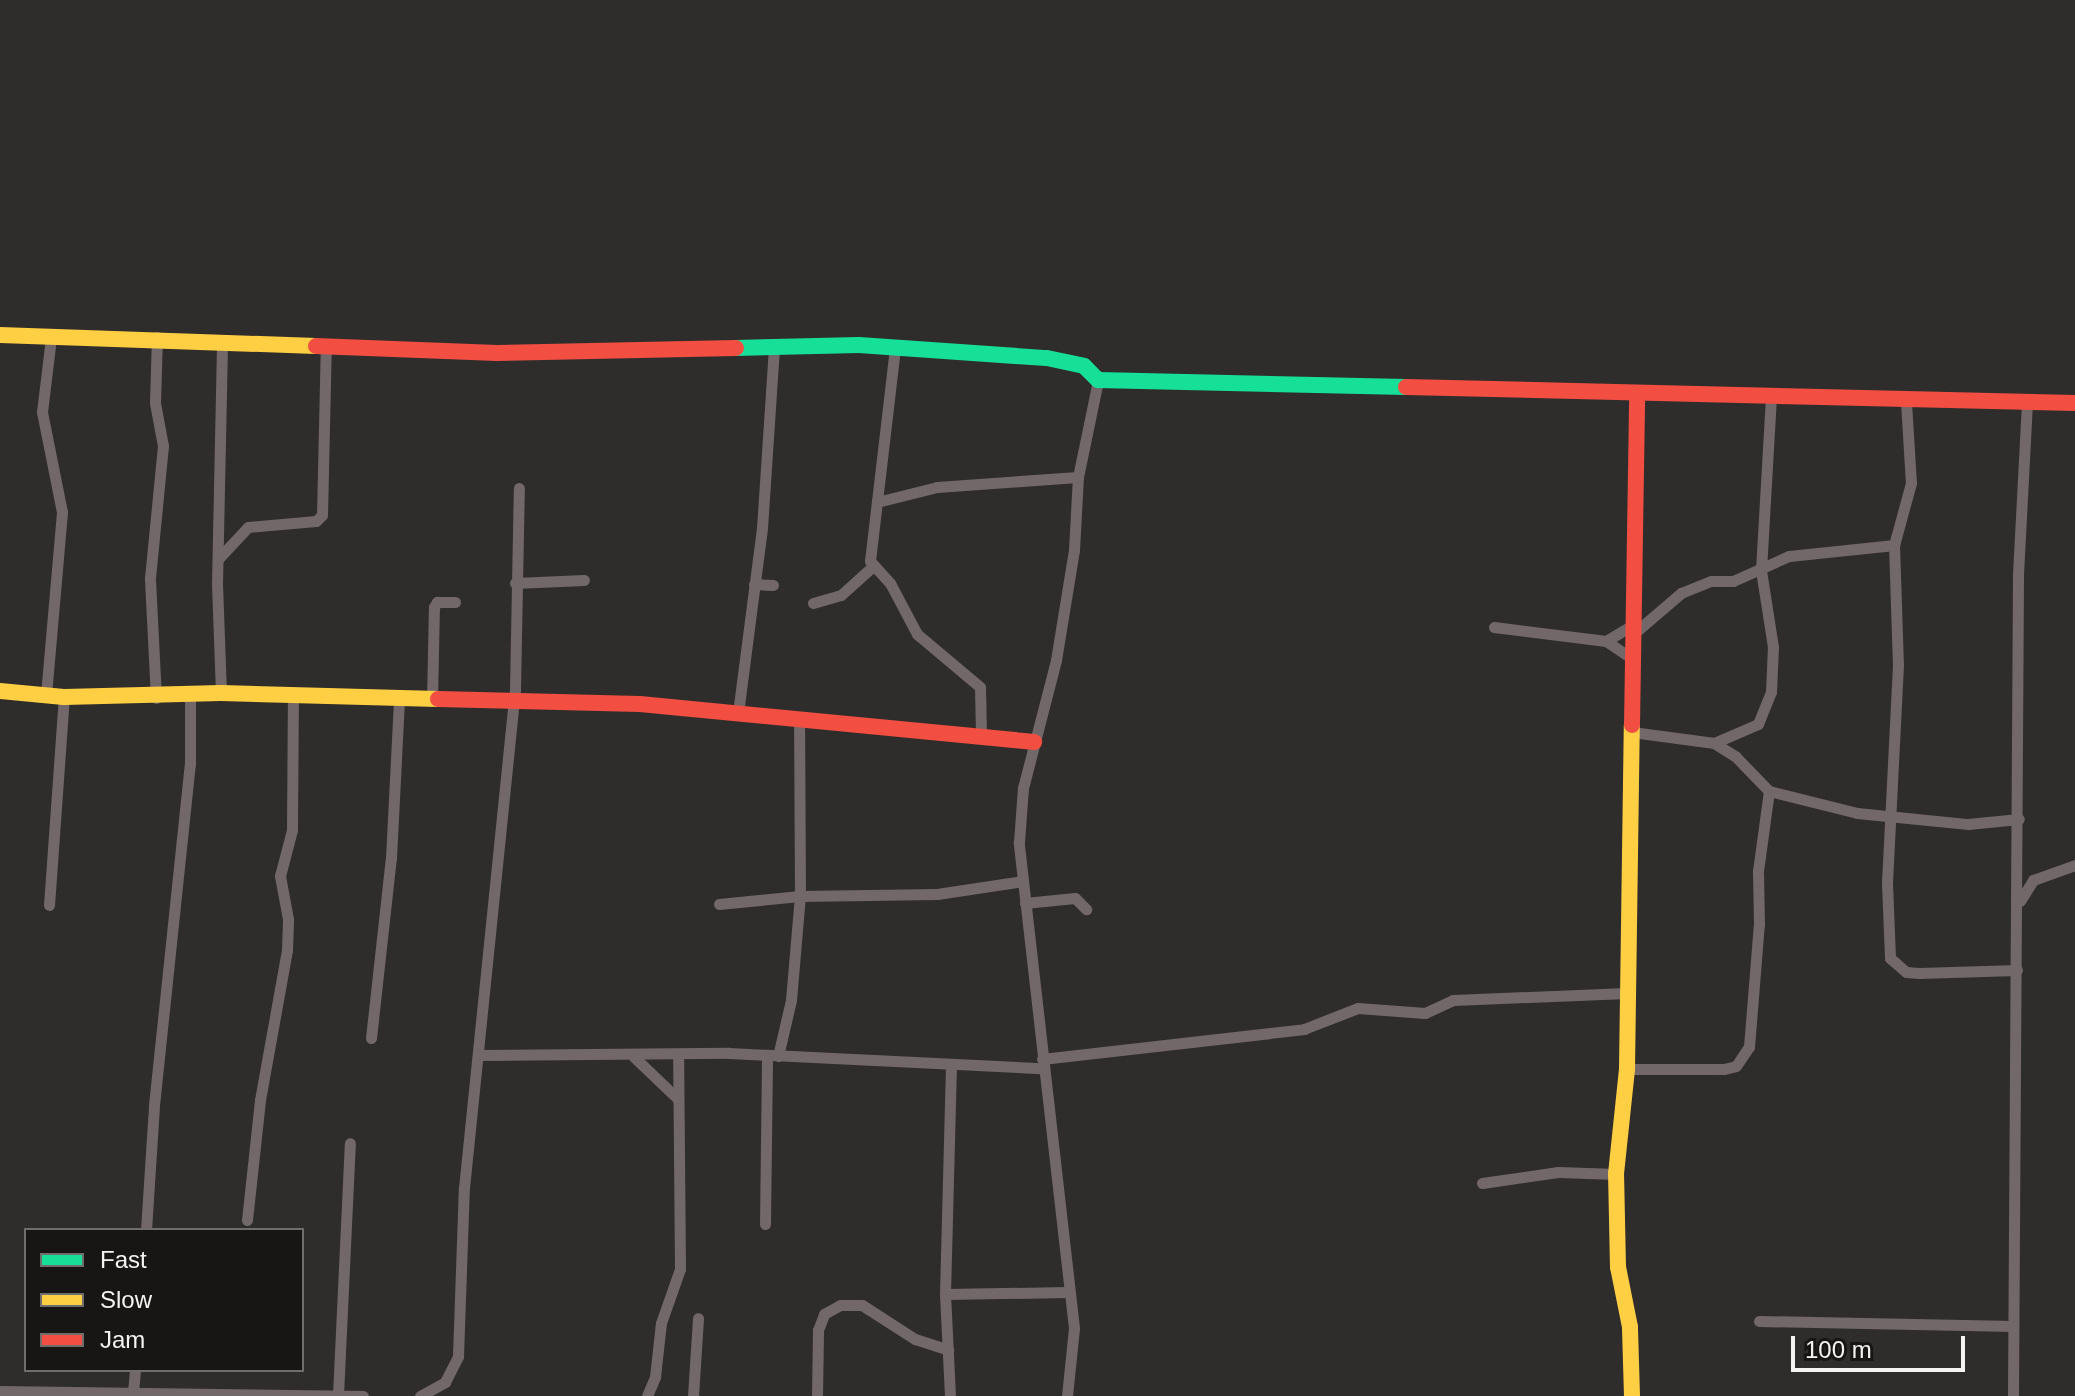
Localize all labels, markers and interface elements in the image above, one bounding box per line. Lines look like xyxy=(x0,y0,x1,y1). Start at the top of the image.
legend xyxy=(24,1228,304,1372)
text: Fast xyxy=(100,1246,147,1273)
text: Slow xyxy=(100,1286,152,1313)
scale bar xyxy=(1795,1320,1969,1370)
text: Jam xyxy=(100,1326,145,1353)
text: 100 m xyxy=(1805,1336,1872,1363)

